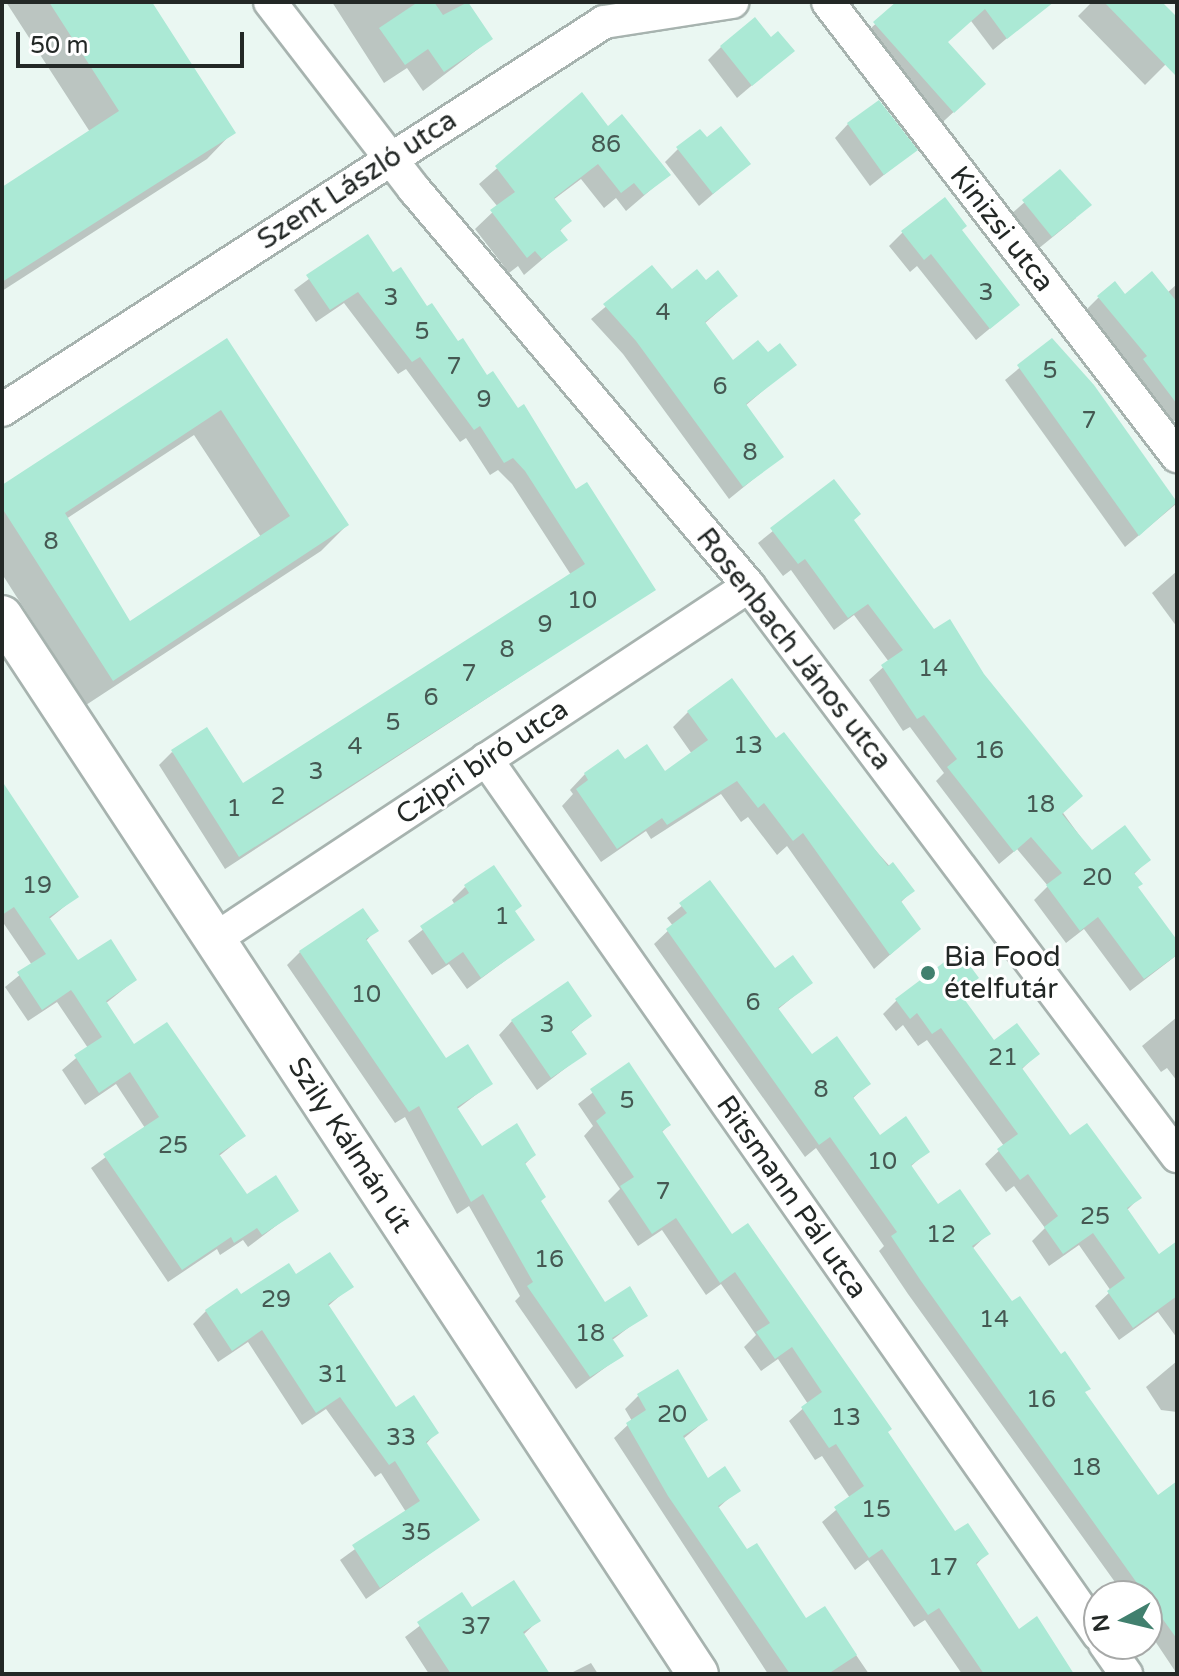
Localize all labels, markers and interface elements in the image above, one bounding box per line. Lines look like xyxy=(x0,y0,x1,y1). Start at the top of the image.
scale bar xyxy=(20,16,248,66)
text: 50 m xyxy=(30,31,88,60)
street label: Szent László utca xyxy=(251,103,463,257)
house number: 86 xyxy=(591,131,621,159)
street label: Kinizsi utca xyxy=(943,160,1061,298)
house number: 3 xyxy=(978,279,994,307)
house number: 3 xyxy=(383,284,399,312)
house number: 4 xyxy=(655,299,671,327)
house number: 5 xyxy=(414,318,430,346)
house number: 7 xyxy=(446,353,462,381)
house number: 5 xyxy=(1042,357,1058,385)
house number: 6 xyxy=(712,373,728,401)
house number: 9 xyxy=(476,386,492,414)
house number: 7 xyxy=(1081,407,1097,435)
house number: 8 xyxy=(742,439,758,467)
street label: Rosenbach János utca xyxy=(689,521,899,777)
house number: 8 xyxy=(43,528,59,556)
house number: 10 xyxy=(567,587,597,615)
house number: 9 xyxy=(537,611,553,639)
house number: 8 xyxy=(499,636,515,664)
house number: 14 xyxy=(918,655,948,683)
house number: 7 xyxy=(461,660,477,688)
house number: 6 xyxy=(423,684,439,712)
street label: Czipri bíró utca xyxy=(390,692,574,832)
house number: 5 xyxy=(385,709,401,737)
house number: 13 xyxy=(733,732,763,760)
house number: 4 xyxy=(347,733,363,761)
house number: 16 xyxy=(974,737,1004,765)
house number: 3 xyxy=(308,758,324,786)
house number: 2 xyxy=(270,783,286,811)
house number: 18 xyxy=(1025,791,1055,819)
house number: 1 xyxy=(226,795,242,823)
house number: 20 xyxy=(1082,864,1112,892)
house number: 19 xyxy=(22,872,52,900)
house number: 1 xyxy=(494,903,510,931)
place label: Bia Food ételfutár xyxy=(944,940,1061,1006)
marker: Bia Food ételfutár xyxy=(919,964,937,982)
house number: 10 xyxy=(351,981,381,1009)
house number: 6 xyxy=(745,989,761,1017)
house number: 3 xyxy=(539,1011,555,1039)
house number: 21 xyxy=(988,1044,1018,1072)
street label: Szily Kálmán út xyxy=(281,1051,419,1239)
house number: 8 xyxy=(813,1076,829,1104)
house number: 5 xyxy=(619,1087,635,1115)
street label: Ritsmann Pál utca xyxy=(709,1089,875,1305)
house number: 25 xyxy=(158,1132,188,1160)
house number: 10 xyxy=(867,1148,897,1176)
house number: 7 xyxy=(655,1178,671,1206)
house number: 25 xyxy=(1080,1203,1110,1231)
house number: 12 xyxy=(926,1221,956,1249)
house number: 16 xyxy=(534,1246,564,1274)
house number: 29 xyxy=(261,1286,291,1314)
house number: 14 xyxy=(979,1306,1009,1334)
house number: 18 xyxy=(575,1320,605,1348)
house number: 31 xyxy=(318,1361,348,1389)
house number: 16 xyxy=(1026,1386,1056,1414)
house number: 20 xyxy=(657,1401,687,1429)
house number: 13 xyxy=(831,1404,861,1432)
house number: 33 xyxy=(386,1424,416,1452)
house number: 18 xyxy=(1071,1454,1101,1482)
house number: 15 xyxy=(861,1496,891,1524)
house number: 35 xyxy=(401,1519,431,1547)
house number: 17 xyxy=(928,1554,958,1582)
north arrow xyxy=(1083,1580,1163,1660)
house number: 37 xyxy=(461,1613,491,1641)
text: N xyxy=(1087,1613,1115,1634)

